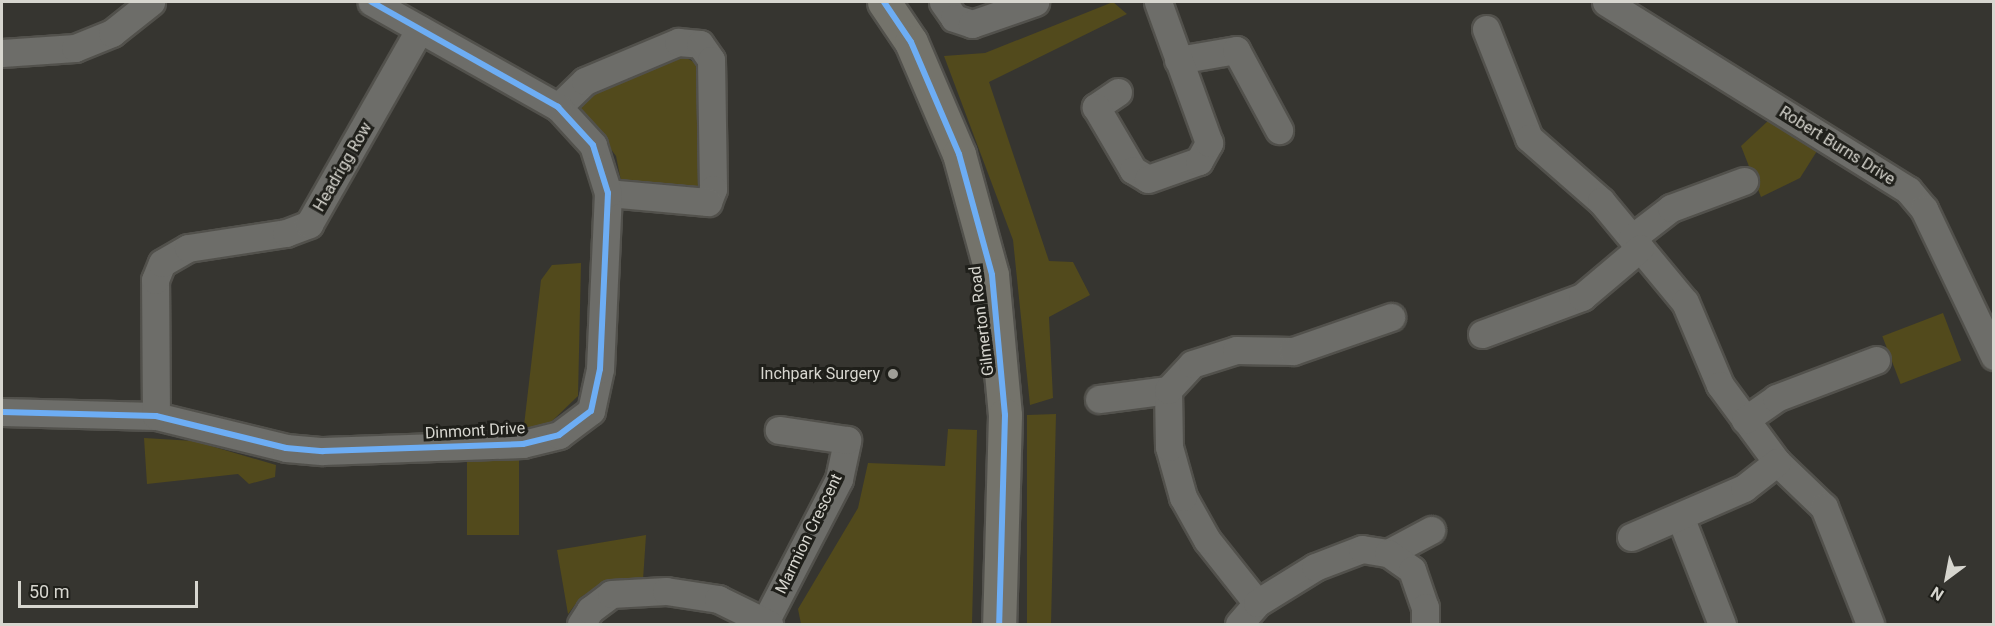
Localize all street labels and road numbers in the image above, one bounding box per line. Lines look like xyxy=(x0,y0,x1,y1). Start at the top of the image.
street label: Robert Burns Drive xyxy=(1776,103,1898,189)
street label: Headrigg Row xyxy=(310,119,376,215)
street label: Gilmerton Road xyxy=(966,265,998,377)
street label: Dinmont Drive xyxy=(424,419,526,443)
street label: Marmion Crescent xyxy=(772,471,846,597)

